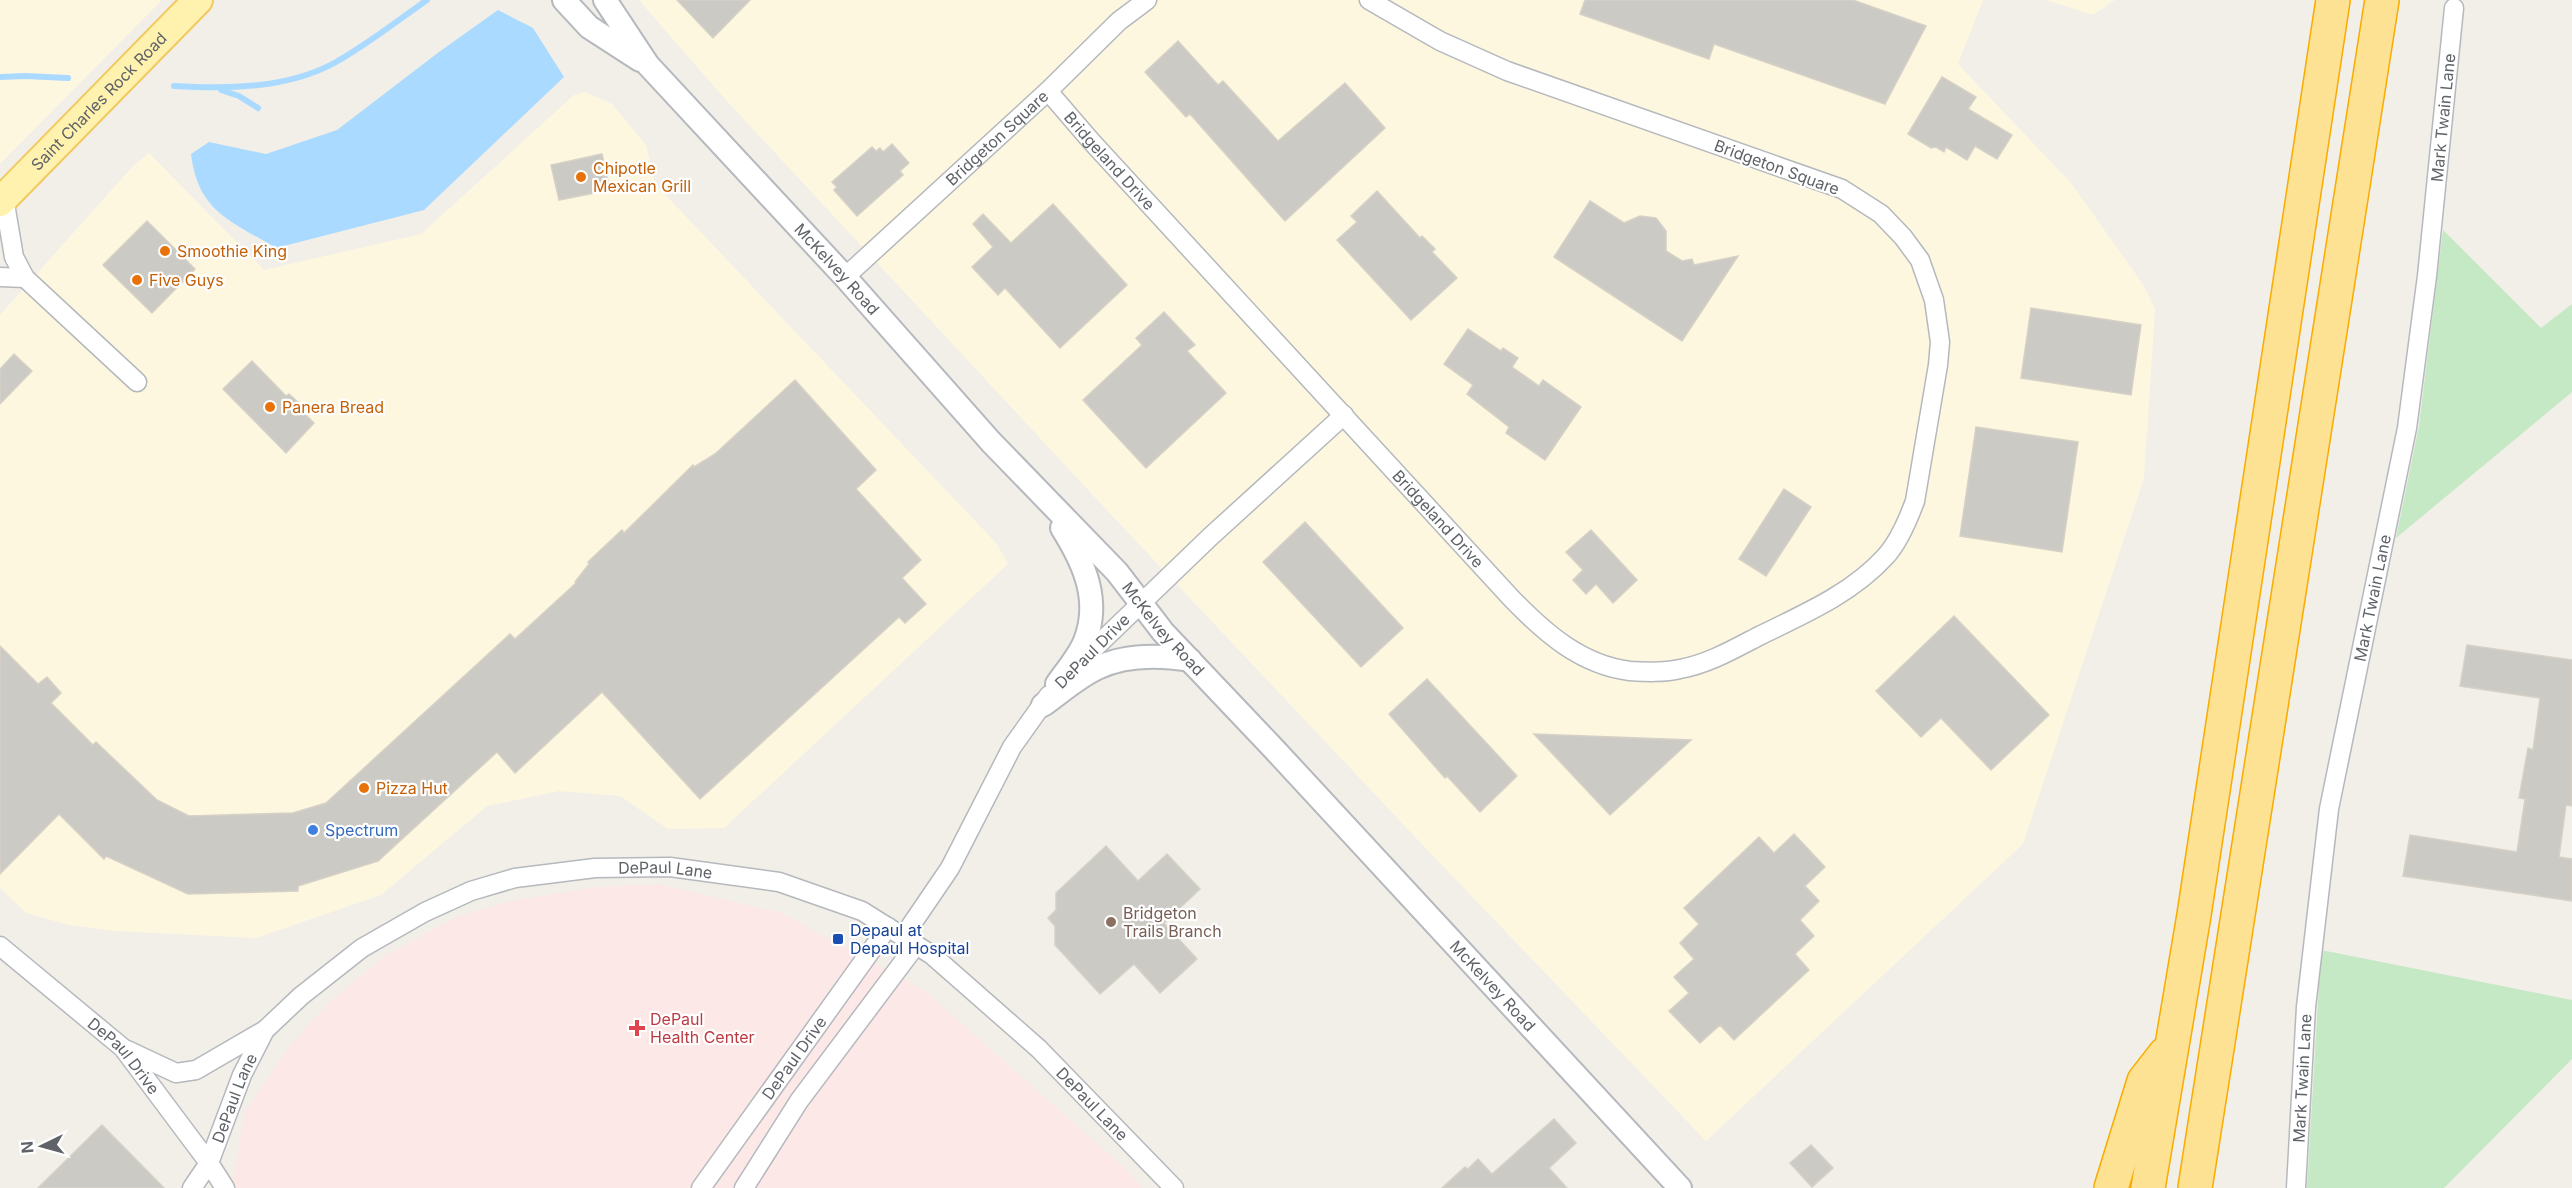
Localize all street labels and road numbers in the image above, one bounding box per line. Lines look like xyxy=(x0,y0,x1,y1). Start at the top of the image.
street label: Saint Charles Rock Road xyxy=(27,28,171,175)
street label: Mark Twain Lane xyxy=(2427,52,2459,183)
street label: Bridgeton Square xyxy=(942,86,1052,190)
street label: Bridgeland Drive xyxy=(1060,107,1159,214)
street label: Bridgeton Square xyxy=(1712,135,1842,199)
street label: McKelvey Road xyxy=(790,219,884,319)
street label: Bridgeland Drive xyxy=(1388,466,1488,572)
street label: Mark Twain Lane xyxy=(2349,533,2395,663)
street label: McKelvey Road xyxy=(1118,578,1209,680)
street label: DePaul Drive xyxy=(1050,609,1134,693)
street label: DePaul Lane xyxy=(618,857,714,883)
street label: McKelvey Road xyxy=(1446,936,1540,1035)
street label: DePaul Drive xyxy=(758,1012,831,1103)
street label: DePaul Drive xyxy=(84,1013,164,1098)
street label: Mark Twain Lane xyxy=(2289,1013,2316,1143)
street label: DePaul Lane xyxy=(208,1050,261,1146)
street label: DePaul Lane xyxy=(1052,1063,1132,1145)

